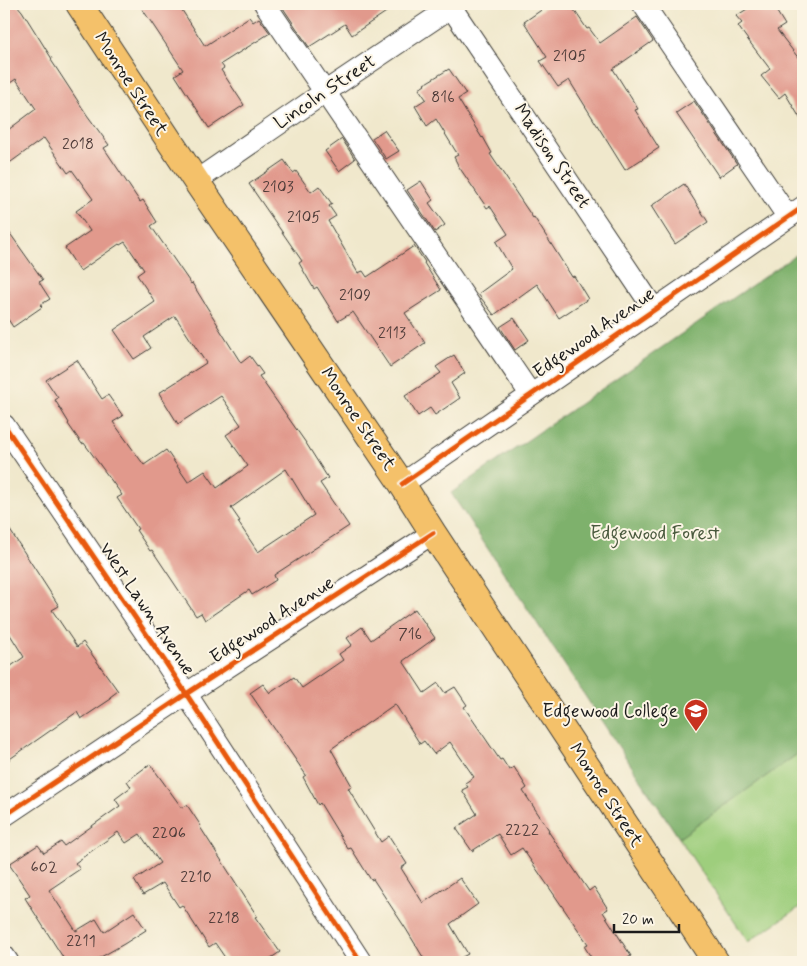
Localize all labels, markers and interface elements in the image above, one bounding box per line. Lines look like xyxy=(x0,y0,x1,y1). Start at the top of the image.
street label: Monroe Street xyxy=(88,27,174,141)
house number: 2105 xyxy=(553,46,587,67)
street label: Lincoln Street xyxy=(269,49,381,135)
house number: 816 xyxy=(431,87,455,108)
street label: Madison Street xyxy=(508,99,596,213)
house number: 2018 xyxy=(62,134,94,155)
house number: 2103 xyxy=(262,177,294,198)
house number: 2105 xyxy=(287,207,321,228)
street label: Edgewood Avenue xyxy=(528,282,662,387)
house number: 2109 xyxy=(339,285,371,306)
house number: 2113 xyxy=(378,323,406,344)
street label: Monroe Street xyxy=(314,362,402,476)
park label: Edgewood Forest xyxy=(590,521,720,549)
street label: West Lawn Avenue xyxy=(93,538,201,680)
street label: Edgewood Avenue xyxy=(205,570,341,672)
house number: 716 xyxy=(398,624,422,645)
school or university icon: Edgewood College xyxy=(683,698,709,732)
place label: Edgewood College xyxy=(542,699,678,727)
street label: Monroe Street xyxy=(563,738,649,852)
house number: 2222 xyxy=(505,820,539,841)
house number: 2206 xyxy=(152,823,186,844)
house number: 602 xyxy=(31,857,58,878)
house number: 2210 xyxy=(180,867,212,888)
scale bar xyxy=(614,901,680,933)
house number: 2218 xyxy=(208,908,240,929)
text: 20 m xyxy=(622,910,654,930)
house number: 2211 xyxy=(66,931,96,952)

